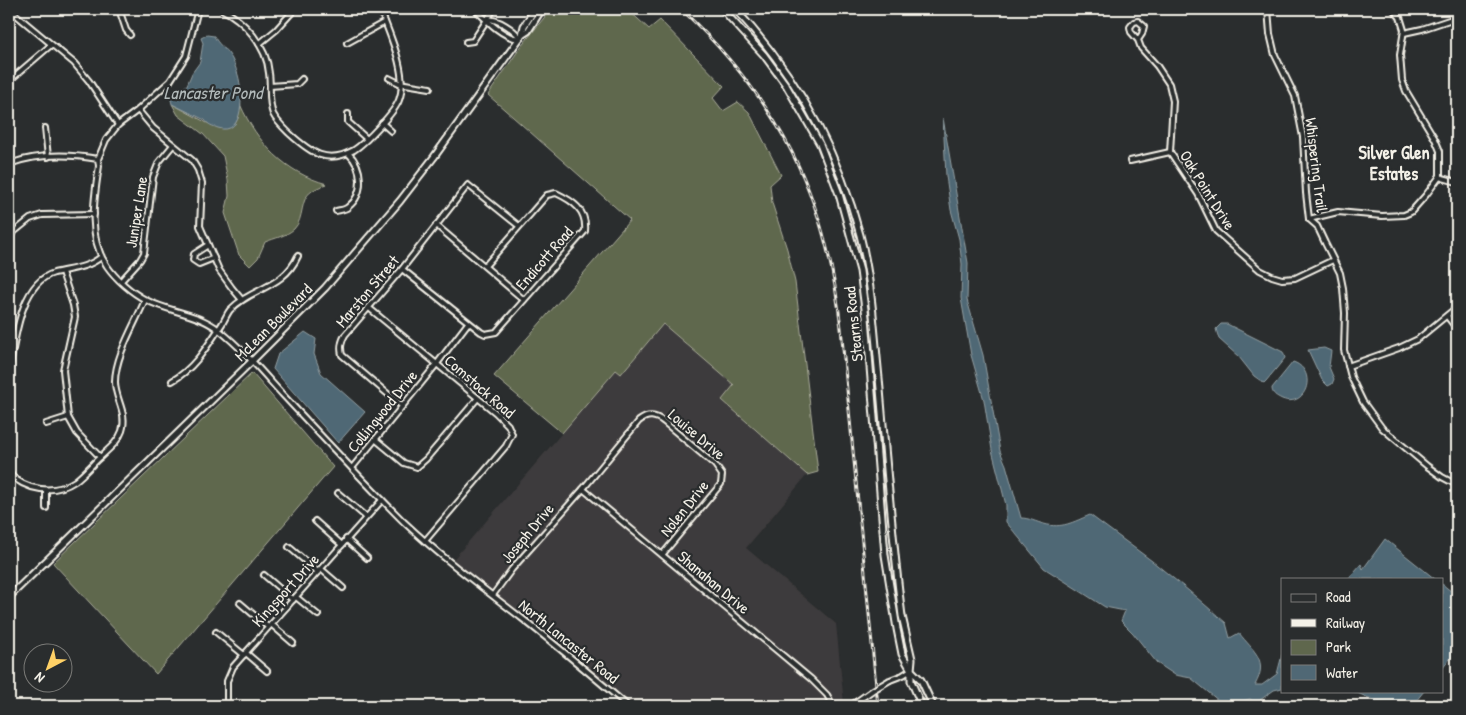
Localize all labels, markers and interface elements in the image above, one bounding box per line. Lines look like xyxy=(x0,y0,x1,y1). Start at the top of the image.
water label: Lancaster Pond xyxy=(164,80,265,105)
street label: Whispering Trail xyxy=(1300,116,1334,214)
district label: Silver Glen Estates xyxy=(1358,140,1430,186)
street label: Oak Point Drive xyxy=(1175,146,1241,234)
street label: Juniper Lane xyxy=(120,174,153,249)
street label: Endicott Road xyxy=(510,221,578,295)
street label: Marston Street xyxy=(330,250,404,332)
street label: McLean Boulevard xyxy=(229,278,317,366)
street label: Stearns Road xyxy=(838,286,868,362)
street label: Comstock Road xyxy=(440,349,520,423)
street label: Collingwood Drive xyxy=(342,365,423,457)
street label: Louise Drive xyxy=(664,403,731,465)
street label: Nolen Drive xyxy=(654,475,714,541)
street label: Joseph Drive xyxy=(495,498,559,568)
street label: Shanahan Drive xyxy=(673,545,755,619)
street label: Kingsport Drive xyxy=(246,548,324,631)
legend xyxy=(1281,578,1444,692)
text: Road xyxy=(1326,586,1351,607)
street label: North Lancaster Road xyxy=(514,594,624,688)
text: Railway xyxy=(1326,612,1365,633)
text: Park xyxy=(1326,636,1351,657)
north arrow xyxy=(22,642,72,692)
text: Water xyxy=(1326,662,1358,683)
text: N xyxy=(30,668,48,688)

